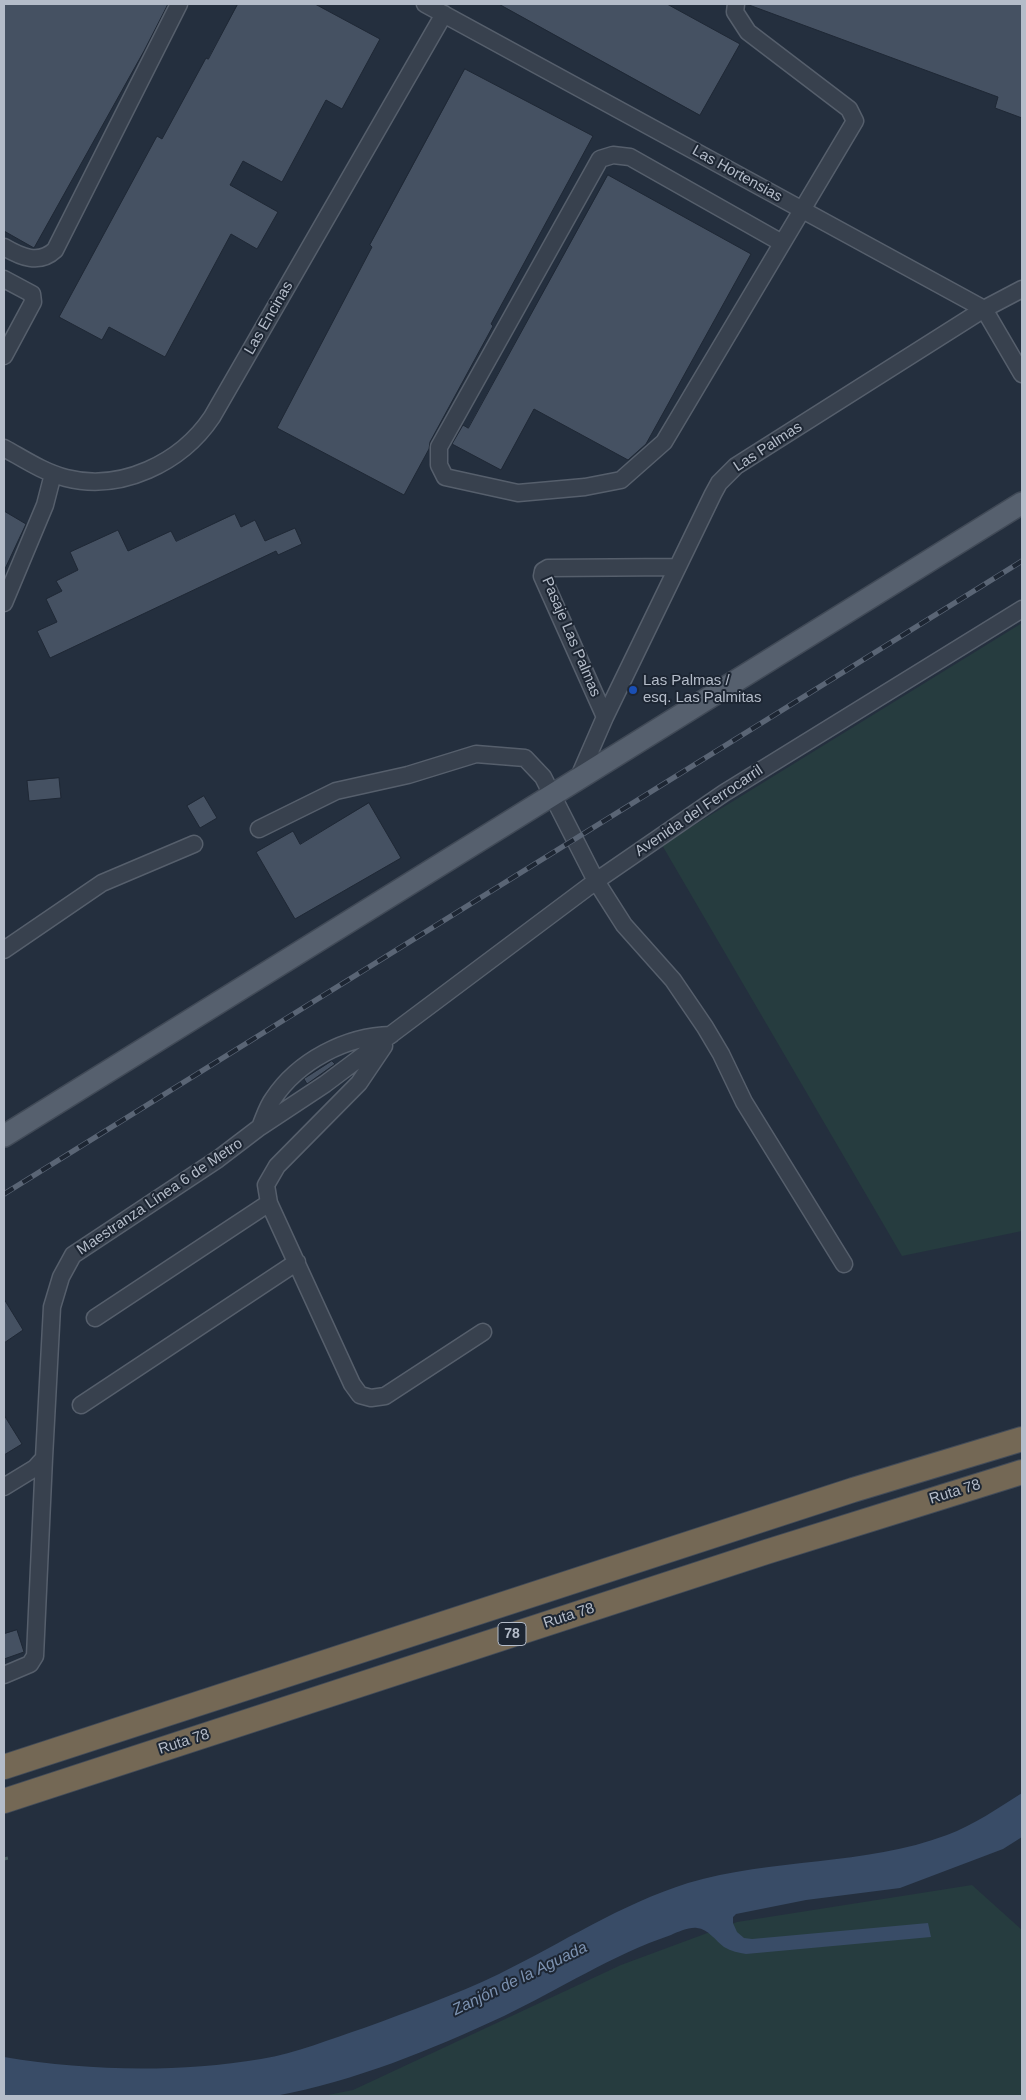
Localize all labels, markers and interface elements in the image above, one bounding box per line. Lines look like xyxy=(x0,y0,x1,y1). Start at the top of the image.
street label: Las Hortensias xyxy=(689,142,785,206)
street label: Las Encinas xyxy=(241,278,297,358)
street label: Las Palmas xyxy=(730,418,806,476)
street label: Pasaje Las Palmas xyxy=(538,574,604,700)
place label: Las Palmas / esq. Las Palmitas xyxy=(643,672,761,707)
marker: Las Palmas / esq. Las Palmitas xyxy=(627,684,639,696)
street label: Avenida del Ferrocarril xyxy=(632,761,766,861)
street label: Maestranza Línea 6 de Metro xyxy=(74,1135,246,1259)
street label: Ruta 78 xyxy=(927,1476,983,1508)
street label: Ruta 78 xyxy=(541,1599,597,1633)
road number: 78 xyxy=(498,1622,526,1646)
street label: Ruta 78 xyxy=(156,1725,212,1759)
water label: Zanjón de la Aguada xyxy=(449,1938,591,2020)

